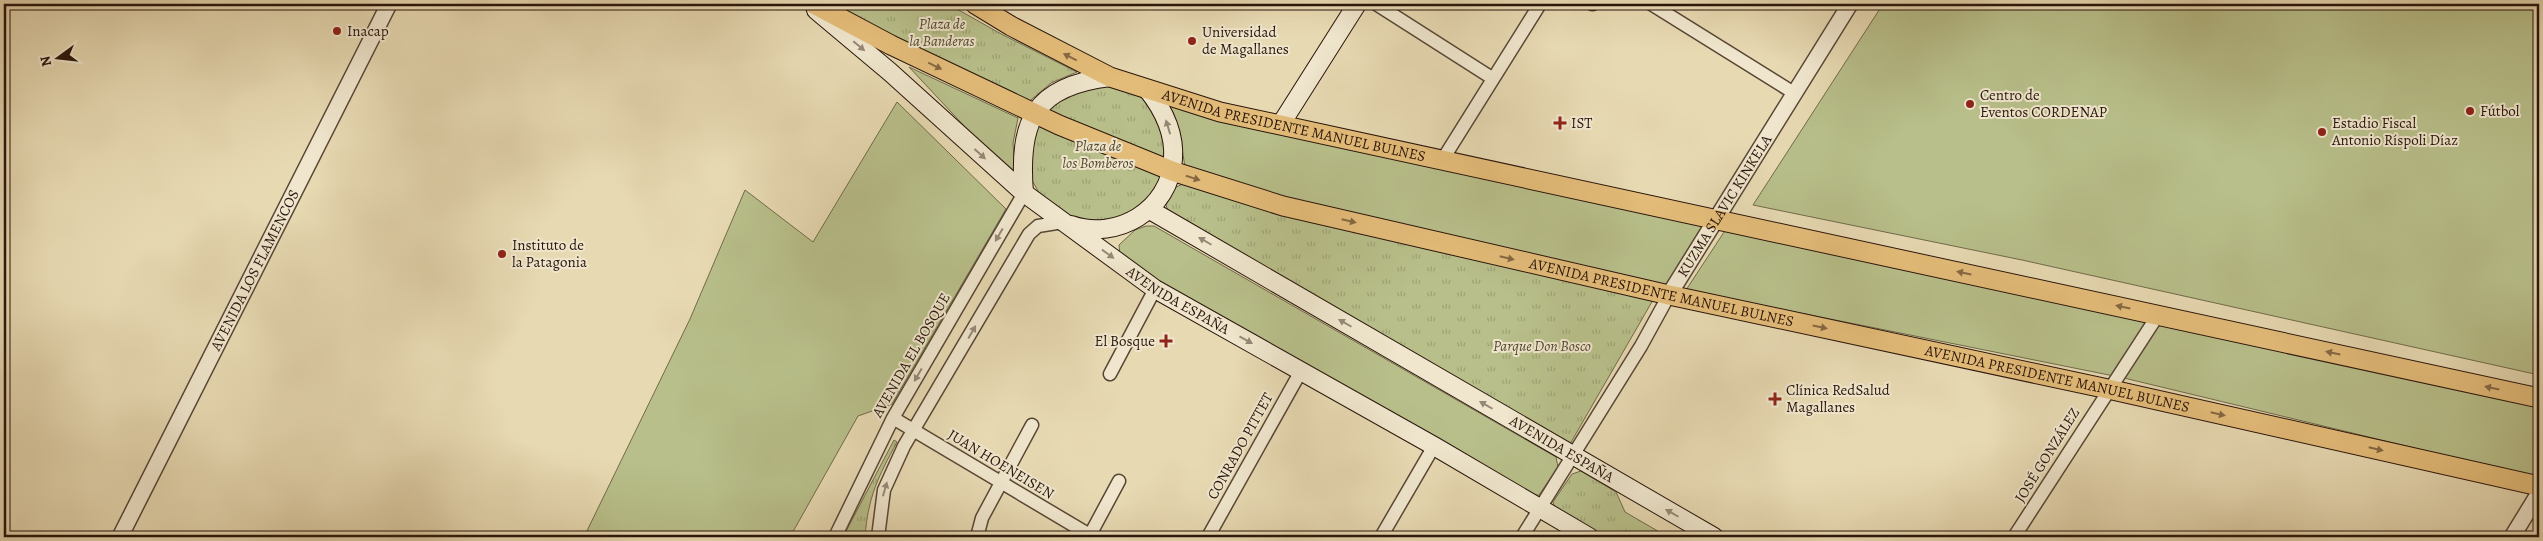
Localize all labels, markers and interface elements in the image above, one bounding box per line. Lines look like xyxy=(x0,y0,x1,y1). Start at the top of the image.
park label: Plaza de la Banderas xyxy=(909,14,975,51)
place label: Inacap xyxy=(347,21,389,41)
place label: Universidad de Magallanes xyxy=(1202,22,1289,59)
marker: Inacap xyxy=(331,25,343,37)
north arrow xyxy=(32,32,82,82)
marker: Universidad de Magallanes xyxy=(1186,35,1198,47)
one-way arrow xyxy=(852,41,865,52)
one-way arrow xyxy=(1063,53,1077,61)
text: N xyxy=(35,54,56,69)
one-way arrow xyxy=(928,62,943,70)
street label: AVENIDA PRESIDENTE MANUEL BULNES xyxy=(1159,84,1428,166)
place label: Centro de Eventos CORDENAP xyxy=(1980,85,2107,122)
marker: Centro de Eventos CORDENAP xyxy=(1964,98,1976,110)
place label: Fútbol xyxy=(2480,101,2520,121)
marker: Fútbol xyxy=(2464,105,2476,117)
place label: IST xyxy=(1571,113,1593,133)
place label: Estadio Fiscal Antonio Ríspoli Díaz xyxy=(2331,113,2458,150)
marker: IST xyxy=(1553,116,1567,130)
one-way arrow xyxy=(1164,120,1172,135)
marker: Estadio Fiscal Antonio Ríspoli Díaz xyxy=(2316,126,2328,138)
street label: KUZMA SLAVIC KINKELA xyxy=(1673,131,1776,281)
park label: Plaza de los Bomberos xyxy=(1062,136,1134,173)
one-way arrow xyxy=(974,148,986,160)
one-way arrow xyxy=(1185,174,1200,182)
street label: AVENIDA LOS FLAMENCOS xyxy=(205,186,304,355)
one-way arrow xyxy=(1341,218,1357,226)
one-way arrow xyxy=(994,228,1003,241)
place label: Instituto de la Patagonia xyxy=(512,235,587,272)
one-way arrow xyxy=(1198,237,1211,246)
marker: Instituto de la Patagonia xyxy=(496,248,508,260)
one-way arrow xyxy=(1101,249,1115,259)
street label: AVENIDA PRESIDENTE MANUEL BULNES xyxy=(1526,253,1796,331)
one-way arrow xyxy=(1500,254,1515,262)
street label: AVENIDA ESPAÑA xyxy=(1121,261,1234,339)
one-way arrow xyxy=(1956,268,1972,276)
street label: AVENIDA EL BOSQUE xyxy=(867,289,955,422)
one-way arrow xyxy=(2115,303,2130,311)
one-way arrow xyxy=(1338,319,1353,327)
one-way arrow xyxy=(1812,324,1828,332)
one-way arrow xyxy=(967,325,976,338)
place label: El Bosque xyxy=(1095,331,1155,351)
marker: El Bosque xyxy=(1159,334,1173,348)
one-way arrow xyxy=(1239,335,1252,344)
park label: Parque Don Bosco xyxy=(1493,336,1591,356)
street label: AVENIDA PRESIDENTE MANUEL BULNES xyxy=(1922,340,2192,417)
one-way arrow xyxy=(2325,349,2340,357)
one-way arrow xyxy=(913,369,922,382)
place label: Clínica RedSalud Magallanes xyxy=(1786,380,1891,417)
one-way arrow xyxy=(2483,383,2499,391)
street label: CONRADO PITTET xyxy=(1202,388,1278,503)
marker: Clínica RedSalud Magallanes xyxy=(1768,392,1782,406)
one-way arrow xyxy=(1479,400,1492,409)
street label: JOSÉ GONZÁLEZ xyxy=(2010,404,2084,506)
street label: AVENIDA ESPAÑA xyxy=(1505,410,1618,487)
one-way arrow xyxy=(2210,410,2225,418)
street label: JUAN HOENEISEN xyxy=(944,424,1058,504)
one-way arrow xyxy=(2369,446,2385,454)
one-way arrow xyxy=(882,482,890,497)
one-way arrow xyxy=(1665,508,1678,517)

